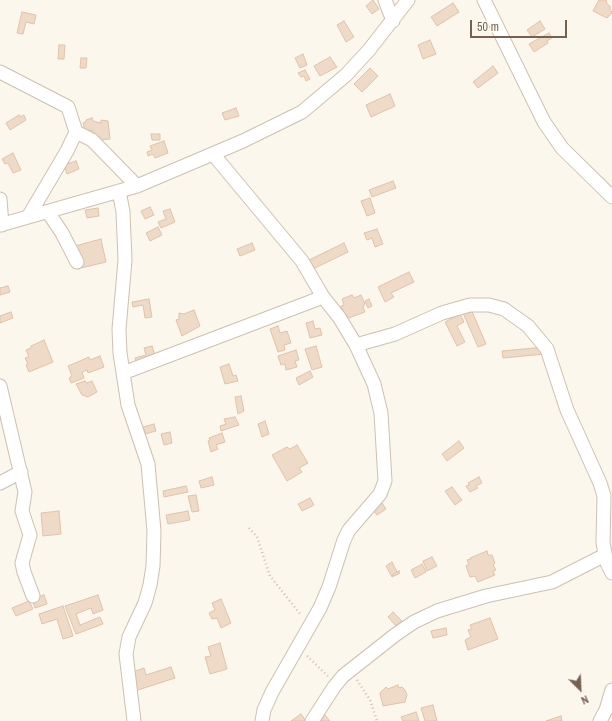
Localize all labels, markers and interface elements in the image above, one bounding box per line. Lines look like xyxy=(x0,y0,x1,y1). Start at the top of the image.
scale bar xyxy=(472,12,569,38)
text: 50 m xyxy=(477,19,499,35)
north arrow xyxy=(560,669,600,709)
text: N xyxy=(579,692,591,708)

